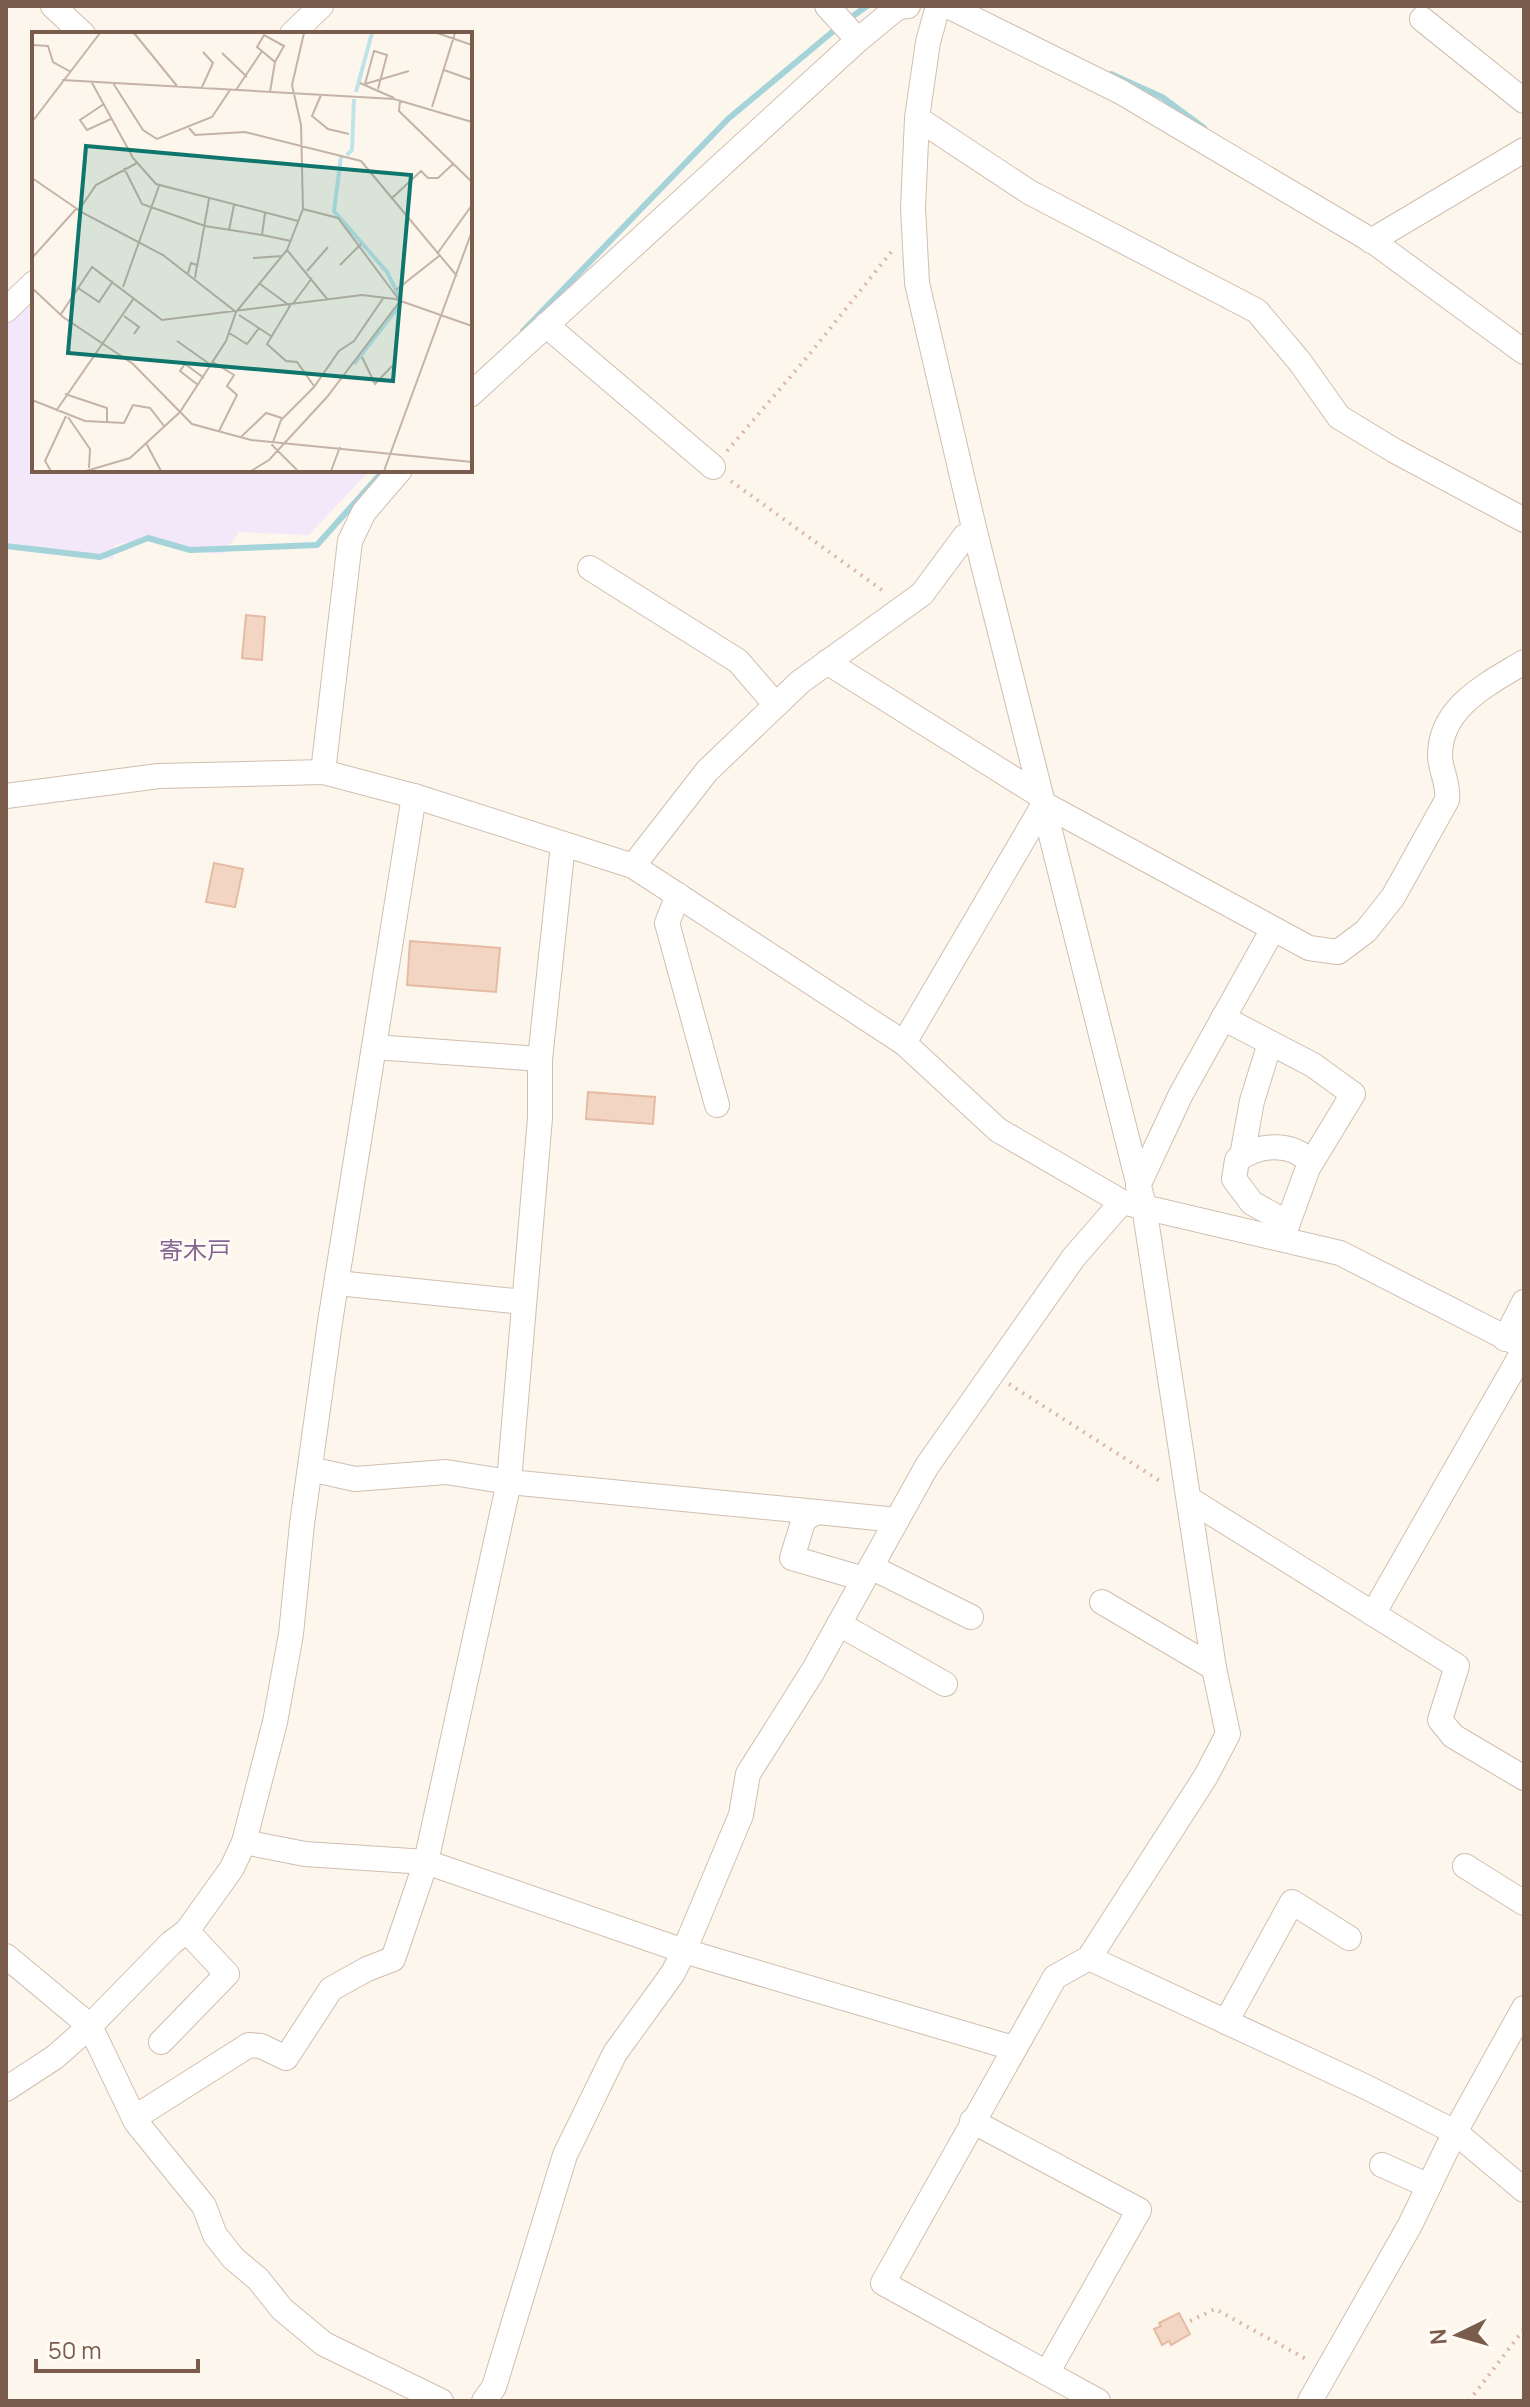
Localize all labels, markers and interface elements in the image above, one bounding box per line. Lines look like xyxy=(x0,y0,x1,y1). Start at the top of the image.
inset map xyxy=(32,32,472,472)
district label: 寄木戸 xyxy=(159,1233,231,1266)
north arrow xyxy=(1418,2295,1498,2375)
scale bar xyxy=(36,2323,198,2373)
text: N xyxy=(1422,2328,1454,2346)
text: 50 m xyxy=(48,2333,102,2366)

